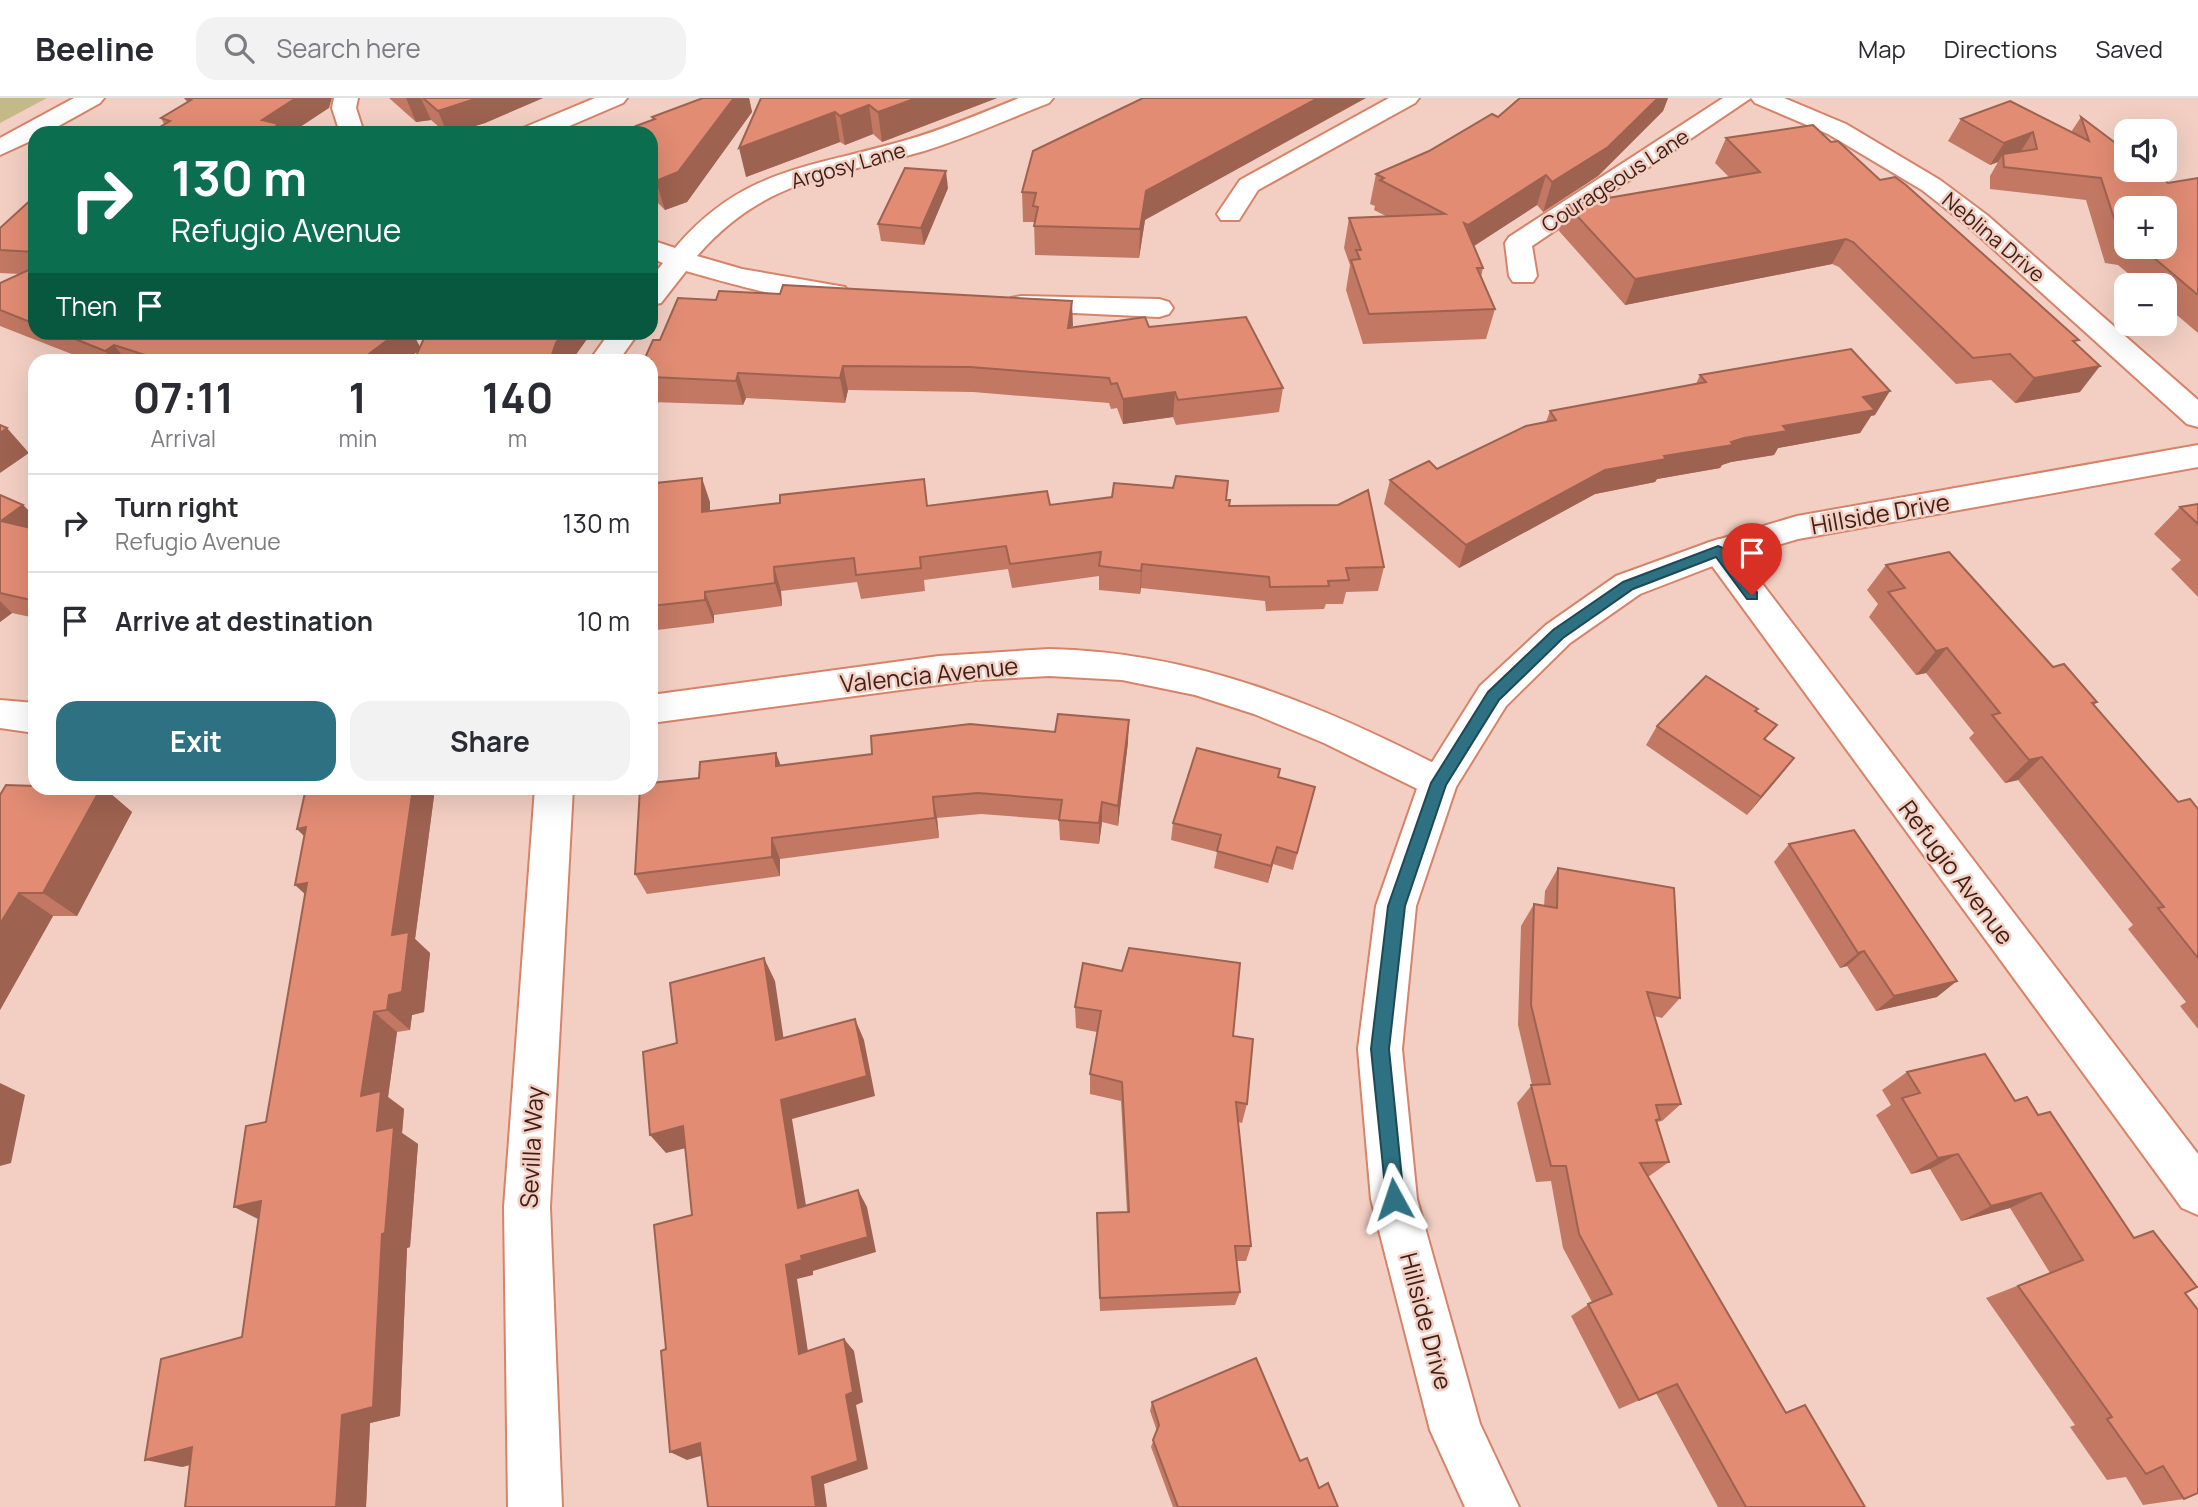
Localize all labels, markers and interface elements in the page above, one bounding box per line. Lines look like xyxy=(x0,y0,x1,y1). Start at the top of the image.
search box xyxy=(196,17,686,80)
text: Beeline xyxy=(35,26,154,71)
icon: search xyxy=(220,29,258,67)
text: Search here xyxy=(276,30,421,66)
text: Map xyxy=(1858,32,1906,65)
text: Directions xyxy=(1944,32,2057,65)
text: Saved xyxy=(2095,32,2163,65)
map controls xyxy=(2114,119,2177,336)
button: sound xyxy=(2114,119,2177,182)
street label: Courageous Lane xyxy=(1536,122,1694,238)
street label: Argosy Lane xyxy=(787,135,909,195)
text: 130 m xyxy=(171,144,307,211)
icon: right xyxy=(56,154,147,245)
street label: Neblina Drive xyxy=(1937,186,2051,288)
button: + xyxy=(2114,196,2177,259)
text: Refugio Avenue xyxy=(171,208,402,252)
button: − xyxy=(2114,273,2177,336)
icon: arrive xyxy=(131,287,169,325)
text: Then xyxy=(56,288,117,324)
text: 07:11 xyxy=(133,368,234,426)
text: 1 xyxy=(349,368,367,426)
text: 140 xyxy=(482,368,553,426)
text: Arrival xyxy=(150,422,216,454)
text: min xyxy=(339,422,377,454)
text: m xyxy=(508,422,527,454)
street label: Hillside Drive xyxy=(1808,485,1952,541)
text: Turn right xyxy=(115,489,239,525)
icon: right xyxy=(56,504,94,542)
text: 130 m xyxy=(562,505,630,541)
pin xyxy=(1722,523,1782,595)
text: Refugio Avenue xyxy=(115,525,281,557)
icon: arrive xyxy=(1733,534,1771,572)
icon: arrive xyxy=(56,602,94,640)
text: Arrive at destination xyxy=(115,603,373,639)
text: 10 m xyxy=(577,603,630,639)
street label: Valencia Avenue xyxy=(838,648,1020,700)
button: Exit xyxy=(56,701,336,781)
button: Share xyxy=(350,701,630,781)
street label: Refugio Avenue xyxy=(1892,793,2022,951)
street label: Sevilla Way xyxy=(511,1085,551,1209)
position arrow xyxy=(1357,1162,1431,1236)
street label: Hillside Drive xyxy=(1393,1249,1461,1393)

